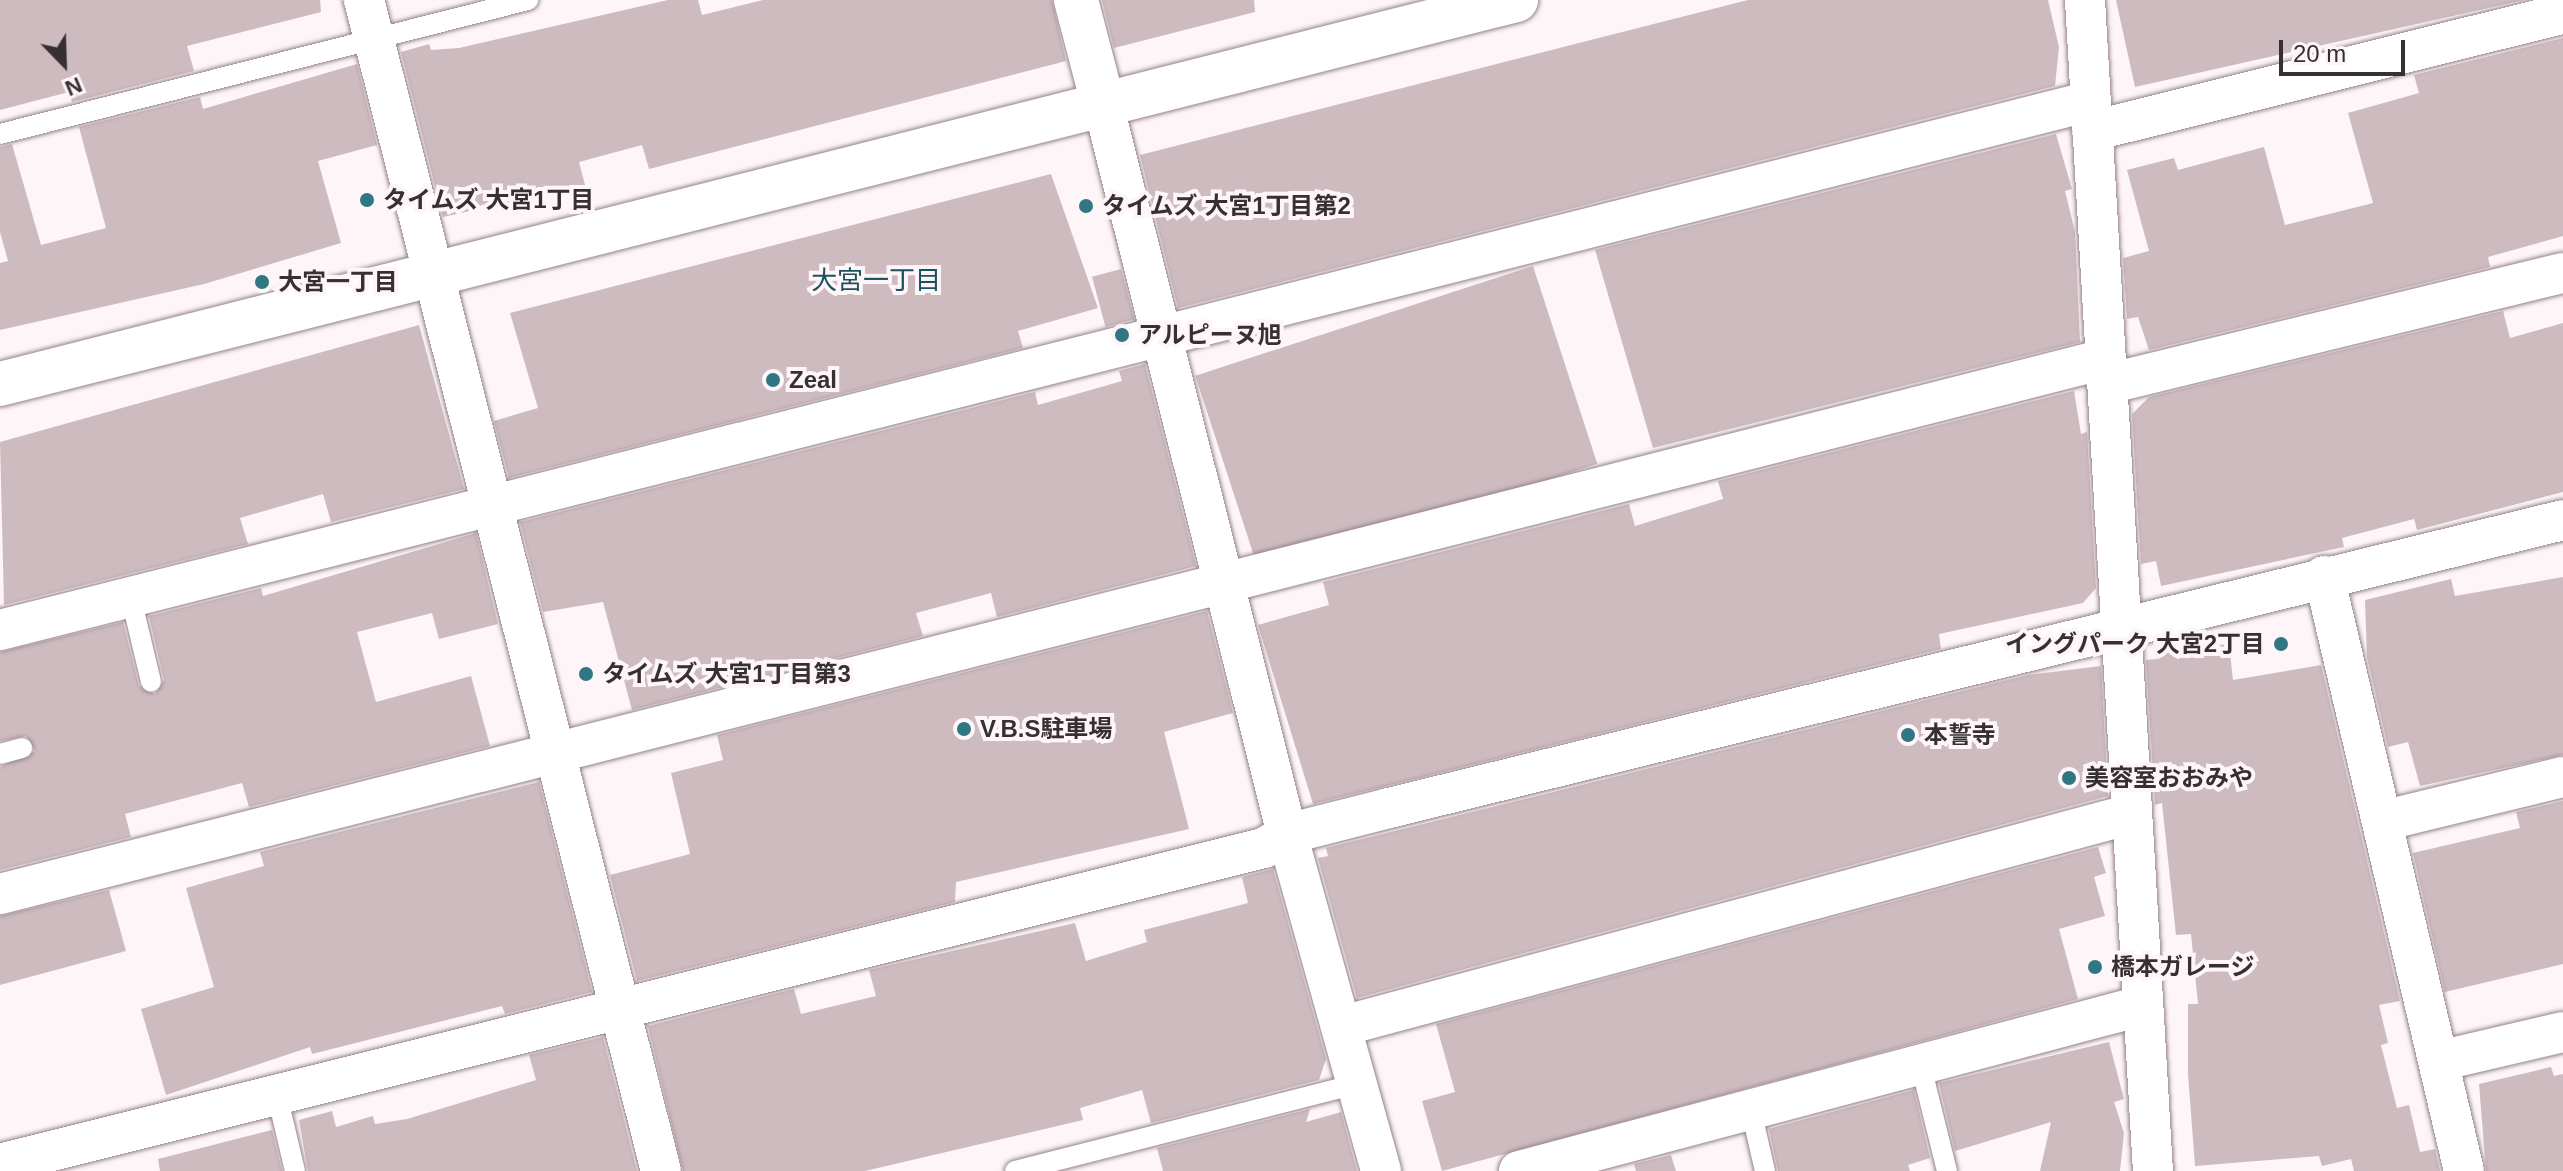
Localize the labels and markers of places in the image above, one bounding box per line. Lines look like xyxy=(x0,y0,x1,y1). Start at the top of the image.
place label: タイムズ 大宮1丁目 xyxy=(383,186,595,214)
marker: タイムズ 大宮1丁目 xyxy=(358,191,376,209)
place label: タイムズ 大宮1丁目第2 xyxy=(1102,192,1351,220)
marker: タイムズ 大宮1丁目第2 xyxy=(1077,197,1095,215)
place label: 大宮一丁目 xyxy=(278,268,398,296)
marker: 大宮一丁目 xyxy=(253,273,271,291)
place label: アルピーヌ旭 xyxy=(1138,321,1282,349)
marker: アルピーヌ旭 xyxy=(1113,326,1131,344)
place label: Zeal xyxy=(789,366,837,394)
marker: Zeal xyxy=(764,371,782,389)
place label: イングパーク 大宮2丁目 xyxy=(2005,630,2265,658)
marker: イングパーク 大宮2丁目 xyxy=(2272,635,2290,653)
place label: タイムズ 大宮1丁目第3 xyxy=(602,660,851,688)
marker: タイムズ 大宮1丁目第3 xyxy=(577,665,595,683)
place label: V.B.S駐車場 xyxy=(980,715,1112,743)
marker: V.B.S駐車場 xyxy=(955,720,973,738)
place label: 本誓寺 xyxy=(1924,721,1996,749)
marker: 本誓寺 xyxy=(1899,726,1917,744)
place label: 美容室おおみや xyxy=(2085,764,2253,792)
marker: 美容室おおみや xyxy=(2060,769,2078,787)
place label: 橋本ガレージ xyxy=(2111,953,2255,981)
marker: 橋本ガレージ xyxy=(2086,958,2104,976)

